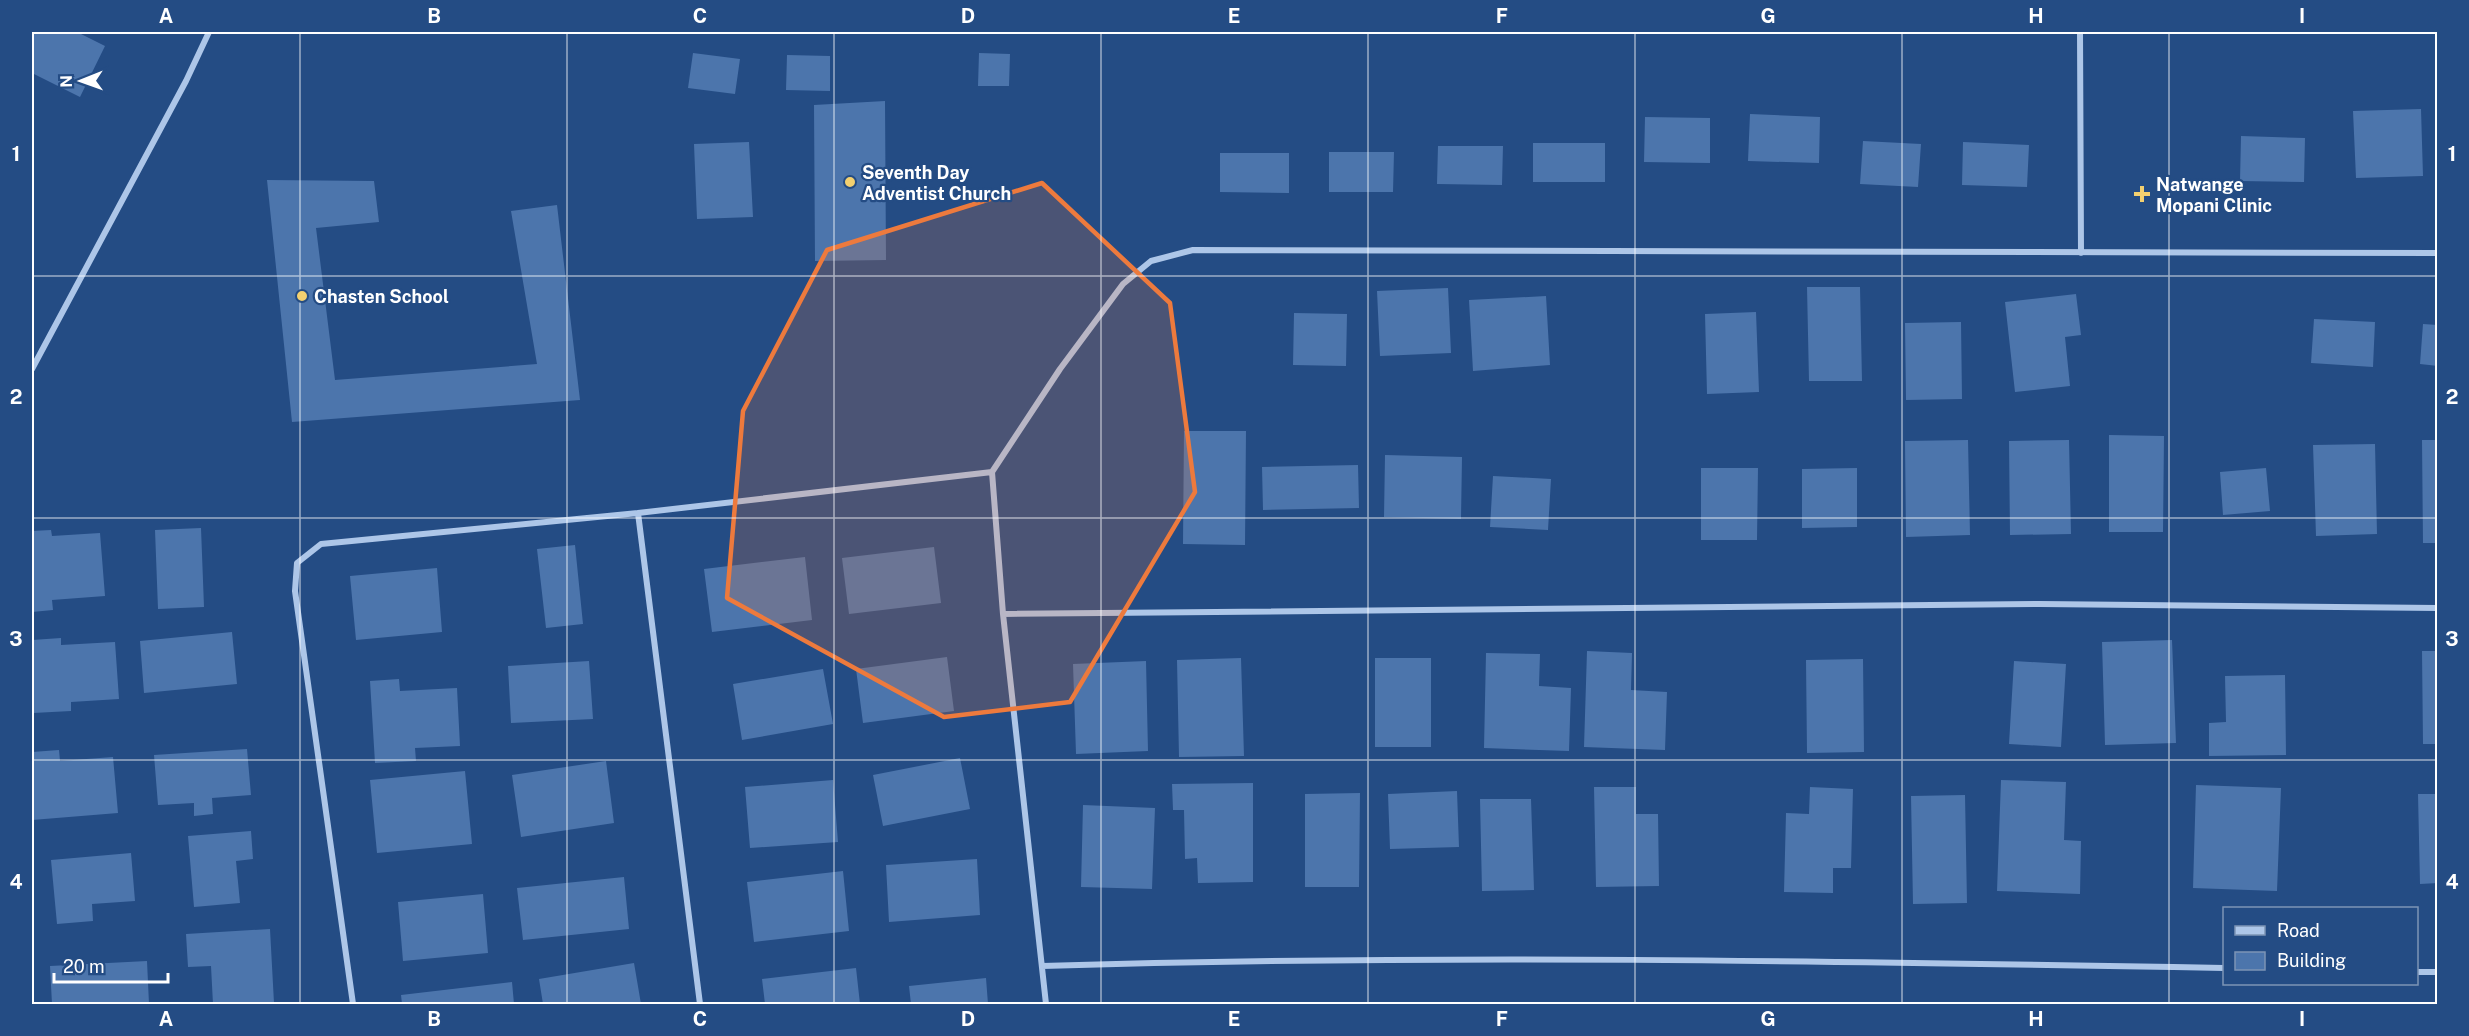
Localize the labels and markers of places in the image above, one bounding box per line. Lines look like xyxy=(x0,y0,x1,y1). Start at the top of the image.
place label: Seventh Day Adventist Church xyxy=(862,162,1011,204)
place label: Natwange Mopani Clinic xyxy=(2156,174,2272,216)
marker: Seventh Day Adventist Church xyxy=(843,175,857,189)
marker: Natwange Mopani Clinic xyxy=(2133,185,2151,203)
place label: Chasten School xyxy=(314,286,449,307)
marker: Chasten School xyxy=(295,289,309,303)

